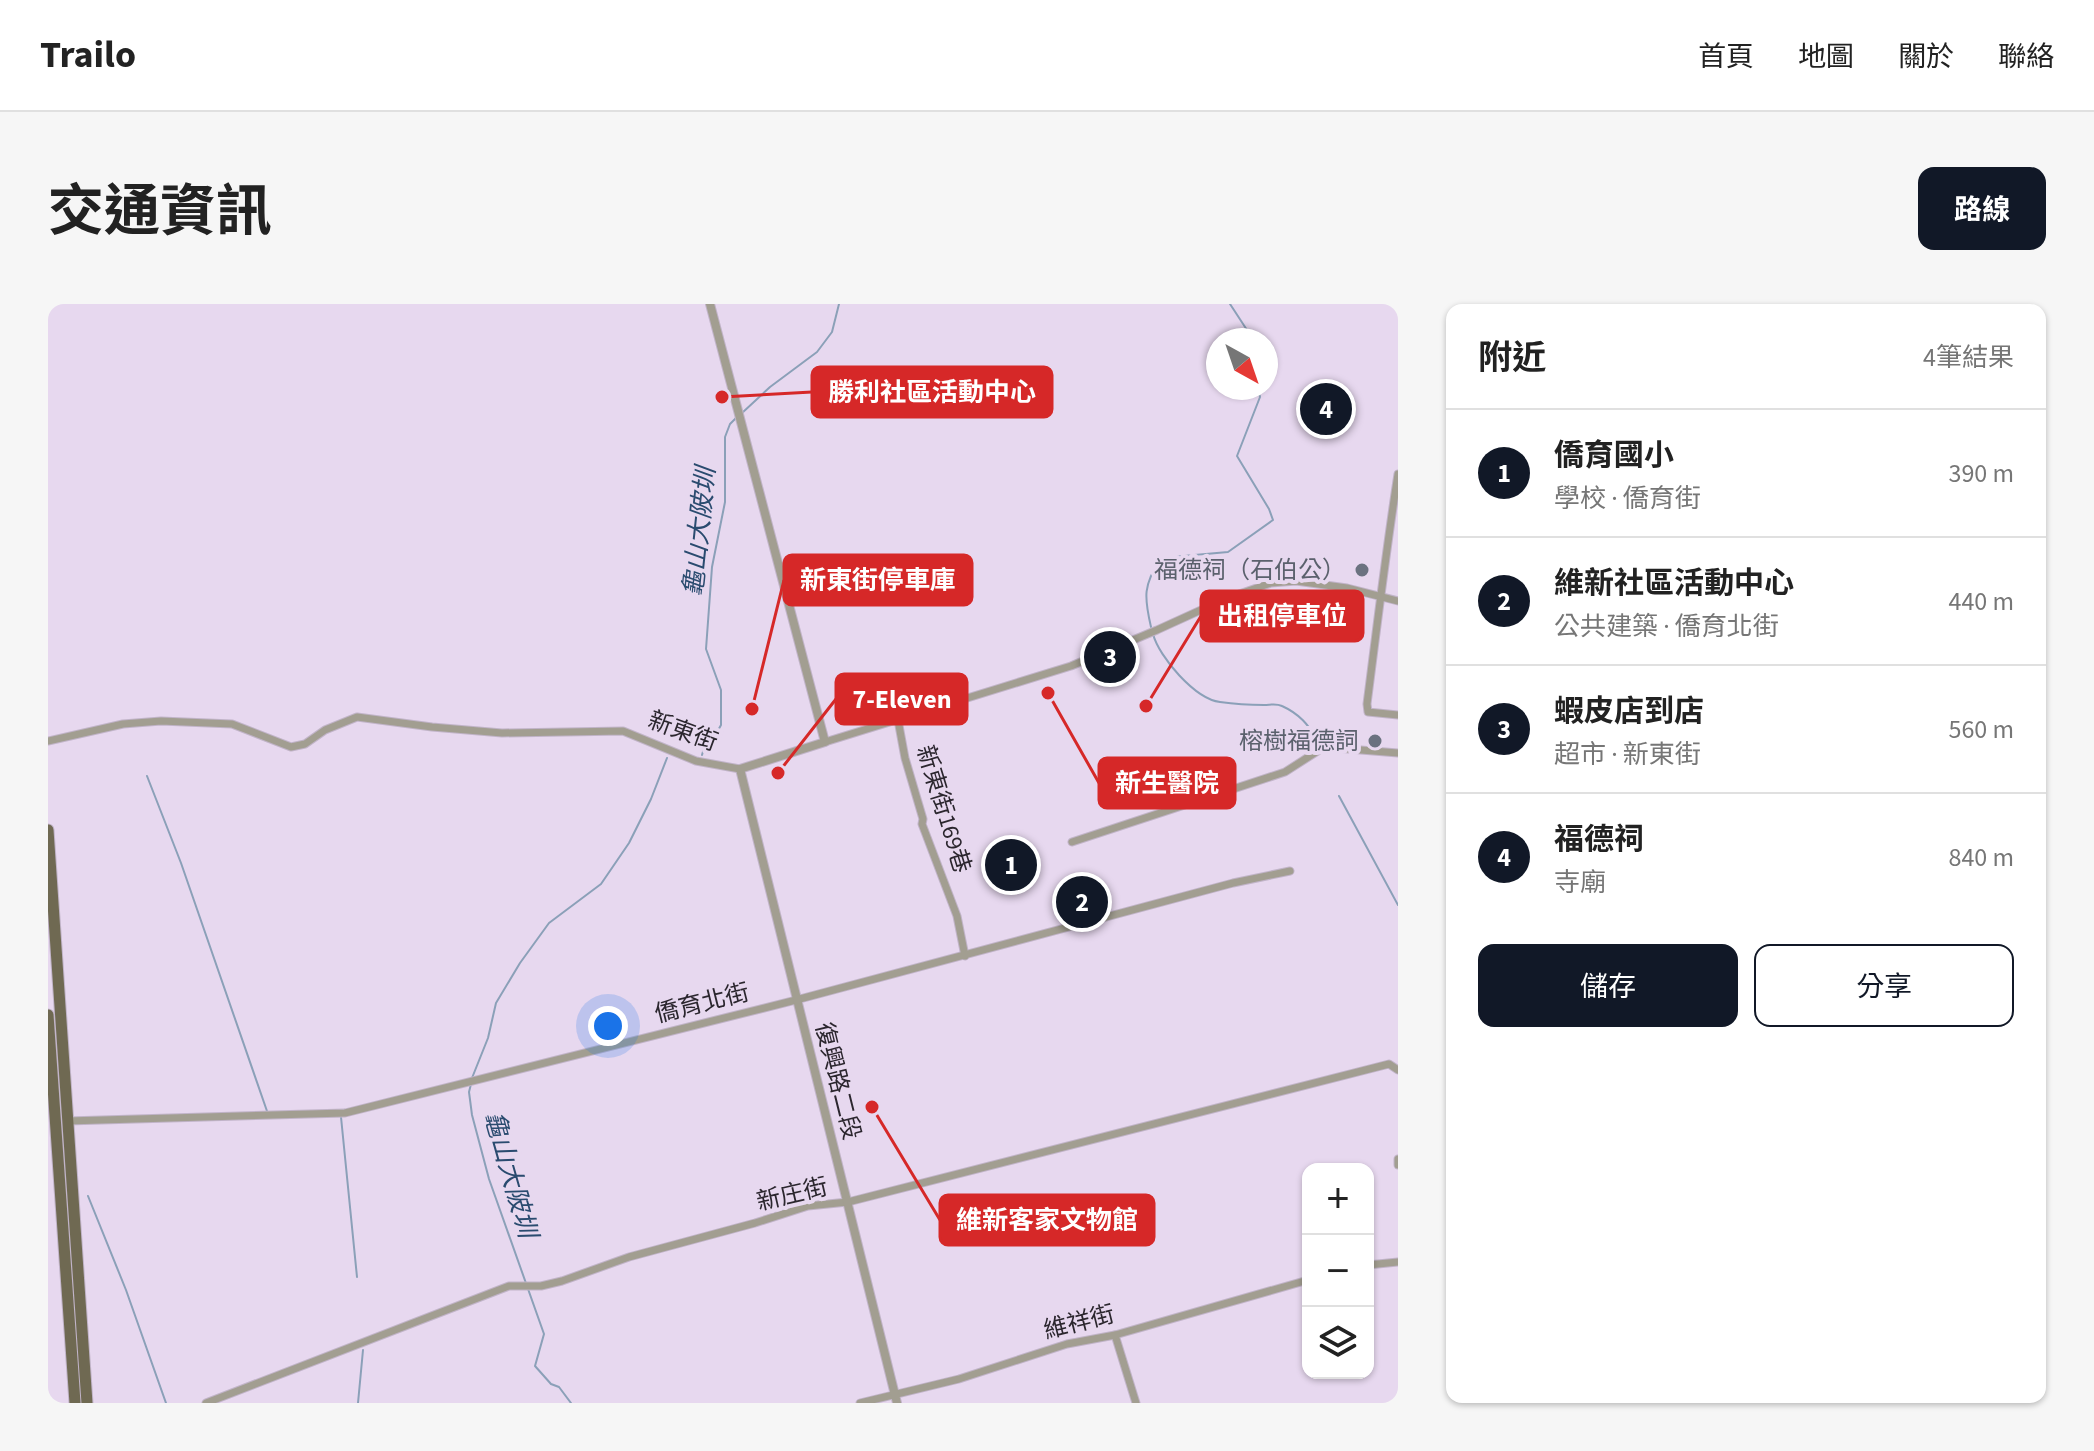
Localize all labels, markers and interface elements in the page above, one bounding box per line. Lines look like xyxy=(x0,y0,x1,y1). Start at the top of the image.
text: Trailo xyxy=(40,28,136,82)
text: 首頁 xyxy=(1698,37,1754,77)
text: 地圖 xyxy=(1798,37,1854,77)
text: 關於 xyxy=(1898,37,1954,77)
text: 聯絡 xyxy=(1998,37,2054,77)
button: 路線 xyxy=(1918,167,2046,250)
text: 交通資訊 xyxy=(48,173,272,252)
north arrow xyxy=(1206,328,1278,400)
text: 附近 xyxy=(1478,334,1546,383)
text: 4筆結果 xyxy=(1923,339,2014,376)
callout: 勝利社區活動中心 xyxy=(812,367,1052,417)
text: 勝利社區活動中心 xyxy=(828,374,1036,411)
pin: 4 xyxy=(1300,379,1352,439)
text: 僑育國小 xyxy=(1554,434,1674,477)
text: 1 xyxy=(1497,455,1511,492)
text: 390 m xyxy=(1948,455,2014,492)
water label: 龜山大陂圳 xyxy=(674,462,725,599)
text: 學校 · 僑育街 xyxy=(1554,480,1701,517)
place label: 福德祠（石伯公） xyxy=(1154,553,1346,588)
callout: 新東街停車庫 xyxy=(784,555,972,605)
marker: 福德祠（石伯公） xyxy=(1353,561,1371,579)
text: 新東街停車庫 xyxy=(800,562,956,599)
text: 維新社區活動中心 xyxy=(1554,562,1794,605)
text: 2 xyxy=(1497,583,1511,620)
text: 440 m xyxy=(1948,583,2014,620)
callout: 出租停車位 xyxy=(1201,591,1363,641)
text: 出租停車位 xyxy=(1217,598,1347,635)
text: 公共建築 · 僑育北街 xyxy=(1554,608,1779,645)
pin: 3 xyxy=(1084,627,1136,687)
callout: 7-Eleven xyxy=(836,674,967,724)
text: 7-Eleven xyxy=(852,681,952,718)
text: 蝦皮店到店 xyxy=(1554,690,1704,733)
street label: 新東街 xyxy=(643,703,723,760)
text: 3 xyxy=(1497,711,1511,748)
text: 560 m xyxy=(1948,711,2014,748)
place label: 榕樹福德詞 xyxy=(1239,724,1359,759)
marker: 榕樹福德詞 xyxy=(1366,732,1384,750)
text: 超市 · 新東街 xyxy=(1554,736,1701,773)
street label: 新東街169巷 xyxy=(908,741,980,877)
callout: 新生醫院 xyxy=(1099,758,1235,808)
text: 新生醫院 xyxy=(1115,765,1219,802)
text: 福德祠 xyxy=(1554,818,1644,861)
pin: 1 xyxy=(985,835,1037,895)
text: 4 xyxy=(1497,839,1511,876)
text: 840 m xyxy=(1948,839,2014,876)
text: 寺廟 xyxy=(1554,864,1606,901)
pin: 2 xyxy=(1056,872,1108,932)
button: 儲存 xyxy=(1478,944,1738,1027)
button: 分享 xyxy=(1754,944,2014,1027)
street label: 僑育北街 xyxy=(651,975,753,1032)
your location xyxy=(588,1006,628,1046)
street label: 復興路二段 xyxy=(806,1019,869,1144)
water label: 龜山大陂圳 xyxy=(475,1107,547,1246)
map controls xyxy=(1302,1163,1374,1379)
button: + xyxy=(1302,1163,1374,1235)
street label: 新庄街 xyxy=(753,1169,831,1220)
callout: 維新客家文物館 xyxy=(940,1195,1154,1245)
text: 維新客家文物館 xyxy=(956,1202,1138,1239)
button: − xyxy=(1302,1235,1374,1307)
street label: 維祥街 xyxy=(1040,1297,1118,1348)
button: layers xyxy=(1302,1307,1374,1379)

